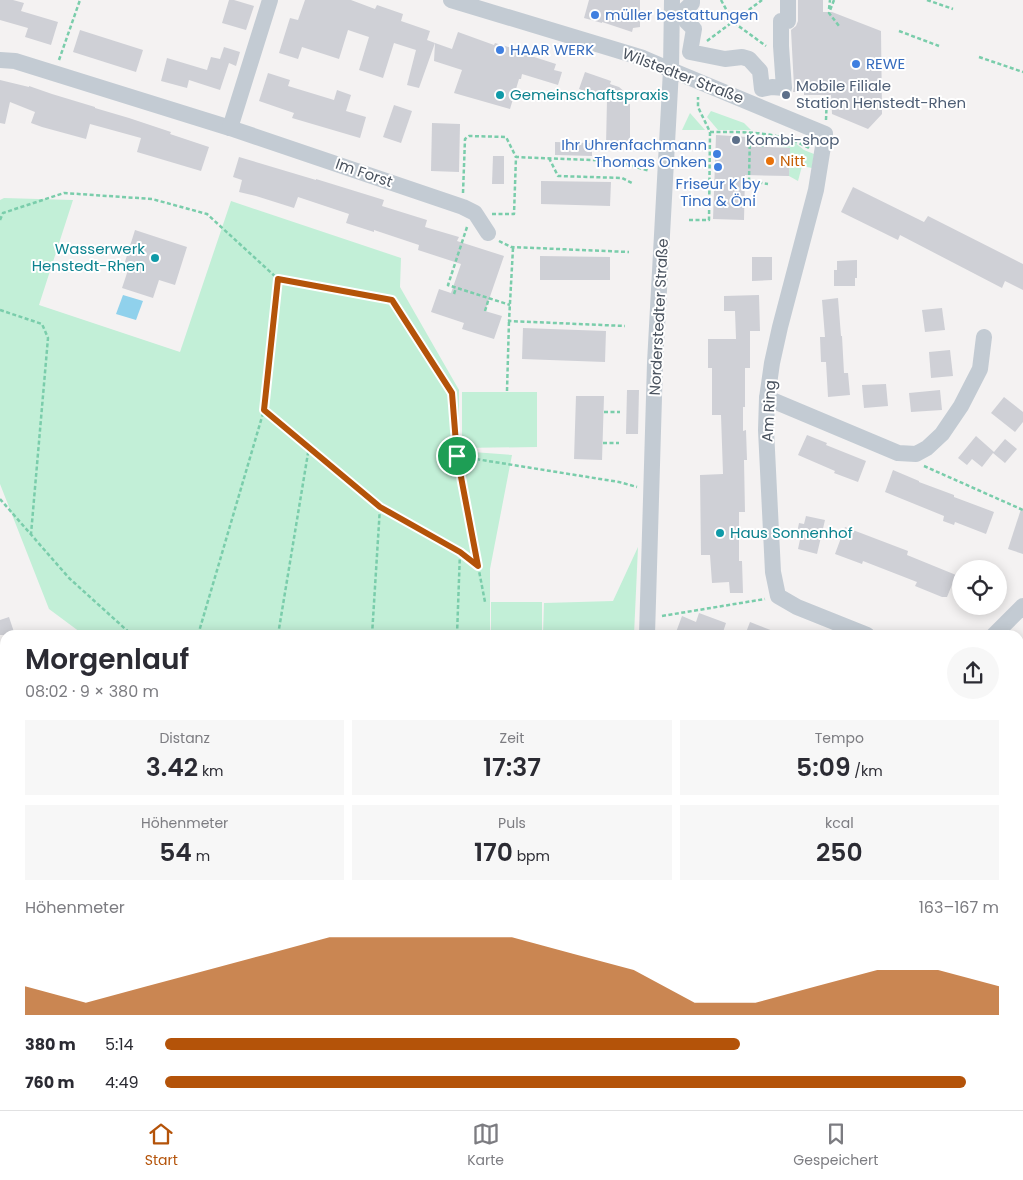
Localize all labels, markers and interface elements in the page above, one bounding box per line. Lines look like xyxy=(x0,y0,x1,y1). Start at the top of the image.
place label: müller bestattungen xyxy=(605,4,758,25)
marker: müller bestattungen xyxy=(589,9,601,21)
place label: HAAR WERK xyxy=(510,39,594,60)
street label: Wilstedter Straße xyxy=(619,43,747,108)
marker: HAAR WERK xyxy=(494,44,506,56)
place label: REWE xyxy=(866,53,905,74)
marker: REWE xyxy=(850,58,862,70)
place label: Mobile Filiale Station Henstedt-Rhen xyxy=(796,75,966,113)
place label: Gemeinschaftspraxis xyxy=(510,84,669,105)
marker: Gemeinschaftspraxis xyxy=(494,89,506,101)
marker: Mobile Filiale Station Henstedt-Rhen xyxy=(780,89,792,101)
place label: Kombi-shop xyxy=(746,129,839,150)
place label: Ihr Uhrenfachmann Thomas Onken xyxy=(561,134,707,172)
marker: Kombi-shop xyxy=(730,134,742,146)
marker: Ihr Uhrenfachmann Thomas Onken xyxy=(711,148,723,160)
place label: Nitt xyxy=(780,150,805,171)
street label: Im Forst xyxy=(333,153,396,192)
marker: Nitt xyxy=(764,155,776,167)
marker: Friseur K by Tina & Öni xyxy=(712,161,724,173)
place label: Friseur K by Tina & Öni xyxy=(676,173,761,211)
place label: Wasserwerk Henstedt-Rhen xyxy=(32,238,145,276)
street label: Norderstedter Straße xyxy=(644,238,673,396)
marker: Wasserwerk Henstedt-Rhen xyxy=(149,252,161,264)
street label: Am Ring xyxy=(756,379,781,443)
pin xyxy=(436,435,478,477)
icon: arrive xyxy=(443,442,471,470)
place label: Haus Sonnenhof xyxy=(730,522,853,543)
marker: Haus Sonnenhof xyxy=(714,527,726,539)
map controls xyxy=(952,560,1007,615)
button: locate xyxy=(952,560,1007,615)
text: Morgenlauf xyxy=(25,640,189,679)
button: share xyxy=(947,647,999,699)
text: 08:02 · 9 × 380 m xyxy=(25,680,159,703)
text: Distanz xyxy=(159,728,210,748)
text: Zeit xyxy=(500,728,524,748)
text: Tempo xyxy=(815,728,864,748)
text: 3.42 xyxy=(146,750,198,785)
text: 17:37 xyxy=(483,750,541,785)
text: 5:09 xyxy=(796,750,851,785)
text: km xyxy=(198,761,224,781)
text: /km xyxy=(851,761,883,781)
text: Höhenmeter xyxy=(141,813,228,833)
text: Puls xyxy=(498,813,526,833)
text: kcal xyxy=(825,813,854,833)
text: 54 xyxy=(159,835,192,870)
text: 170 xyxy=(474,835,513,870)
text: 250 xyxy=(816,835,863,870)
text: m xyxy=(192,846,210,866)
text: bpm xyxy=(513,846,550,866)
text: Höhenmeter xyxy=(25,896,125,919)
text: 163–167 m xyxy=(919,896,999,919)
text: 380 m xyxy=(25,1033,76,1056)
text: 5:14 xyxy=(105,1033,134,1056)
text: 760 m xyxy=(25,1071,75,1094)
text: 4:49 xyxy=(105,1071,139,1094)
tab: Start xyxy=(145,1120,178,1171)
tab: Karte xyxy=(467,1120,504,1171)
tab: Gespeichert xyxy=(793,1120,878,1171)

